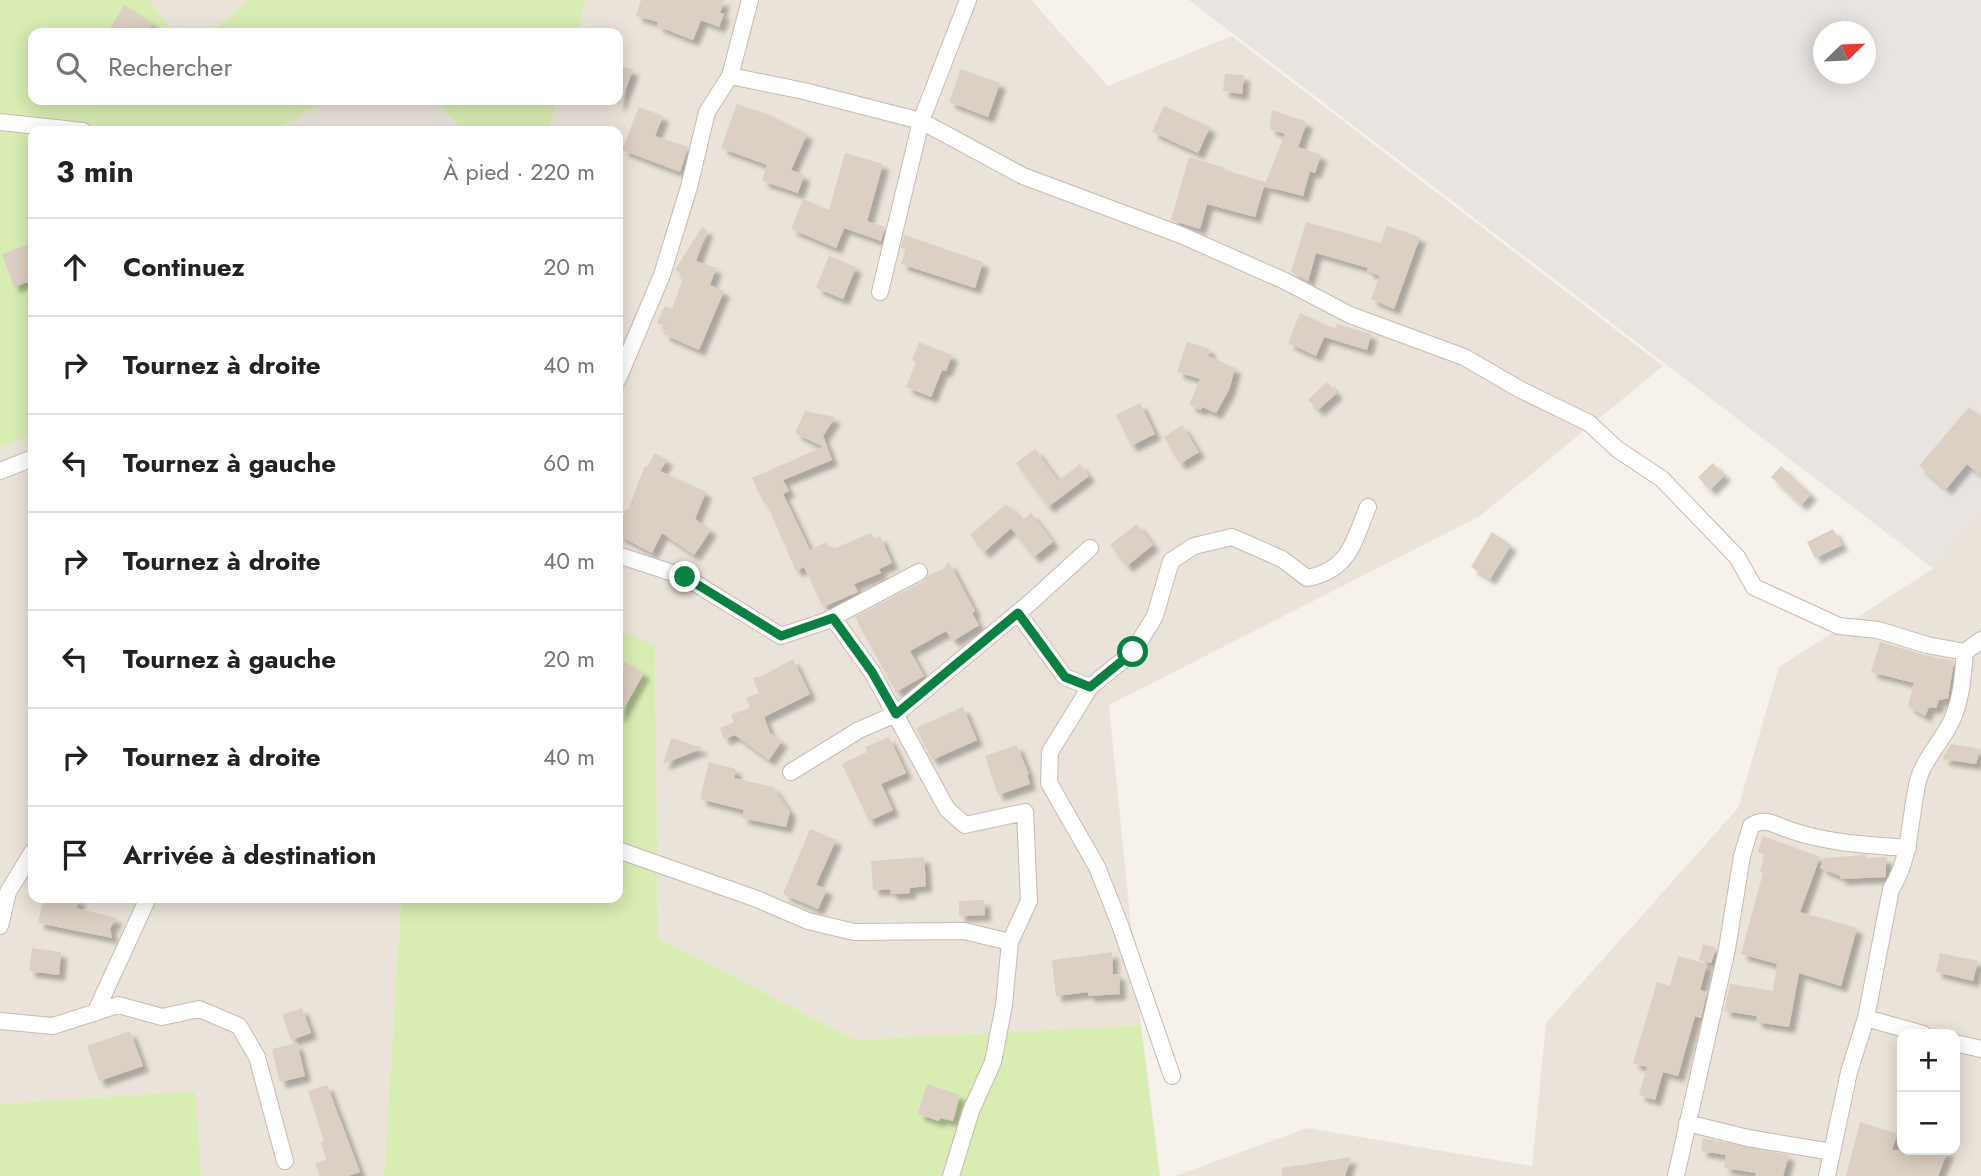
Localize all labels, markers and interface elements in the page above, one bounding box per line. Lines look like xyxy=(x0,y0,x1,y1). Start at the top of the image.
north arrow xyxy=(1813,21,1876,84)
search box xyxy=(28,28,623,105)
icon: search xyxy=(52,48,90,86)
text: Rechercher xyxy=(108,48,232,86)
text: 3 min xyxy=(56,150,134,193)
text: À pied · 220 m xyxy=(443,155,595,189)
icon: ahead xyxy=(56,248,94,286)
text: Continuez xyxy=(123,248,245,286)
text: 20 m xyxy=(543,250,595,284)
icon: right xyxy=(56,346,94,384)
text: Tournez à droite xyxy=(123,346,321,384)
text: 40 m xyxy=(543,348,595,382)
icon: left xyxy=(56,444,94,482)
text: Tournez à gauche xyxy=(123,444,336,482)
text: 60 m xyxy=(543,446,595,480)
icon: right xyxy=(56,542,94,580)
text: Tournez à droite xyxy=(123,542,321,580)
text: 40 m xyxy=(543,544,595,578)
route end xyxy=(669,561,700,592)
route start xyxy=(1117,636,1148,667)
icon: left xyxy=(56,640,94,678)
text: Tournez à gauche xyxy=(123,640,336,678)
text: 20 m xyxy=(543,642,595,676)
icon: right xyxy=(56,738,94,776)
text: Tournez à droite xyxy=(123,738,321,776)
text: 40 m xyxy=(543,740,595,774)
icon: arrive xyxy=(56,836,94,874)
text: Arrivée à destination xyxy=(123,836,376,874)
map controls xyxy=(1897,1029,1960,1155)
button: + xyxy=(1897,1029,1960,1092)
button: − xyxy=(1897,1092,1960,1155)

